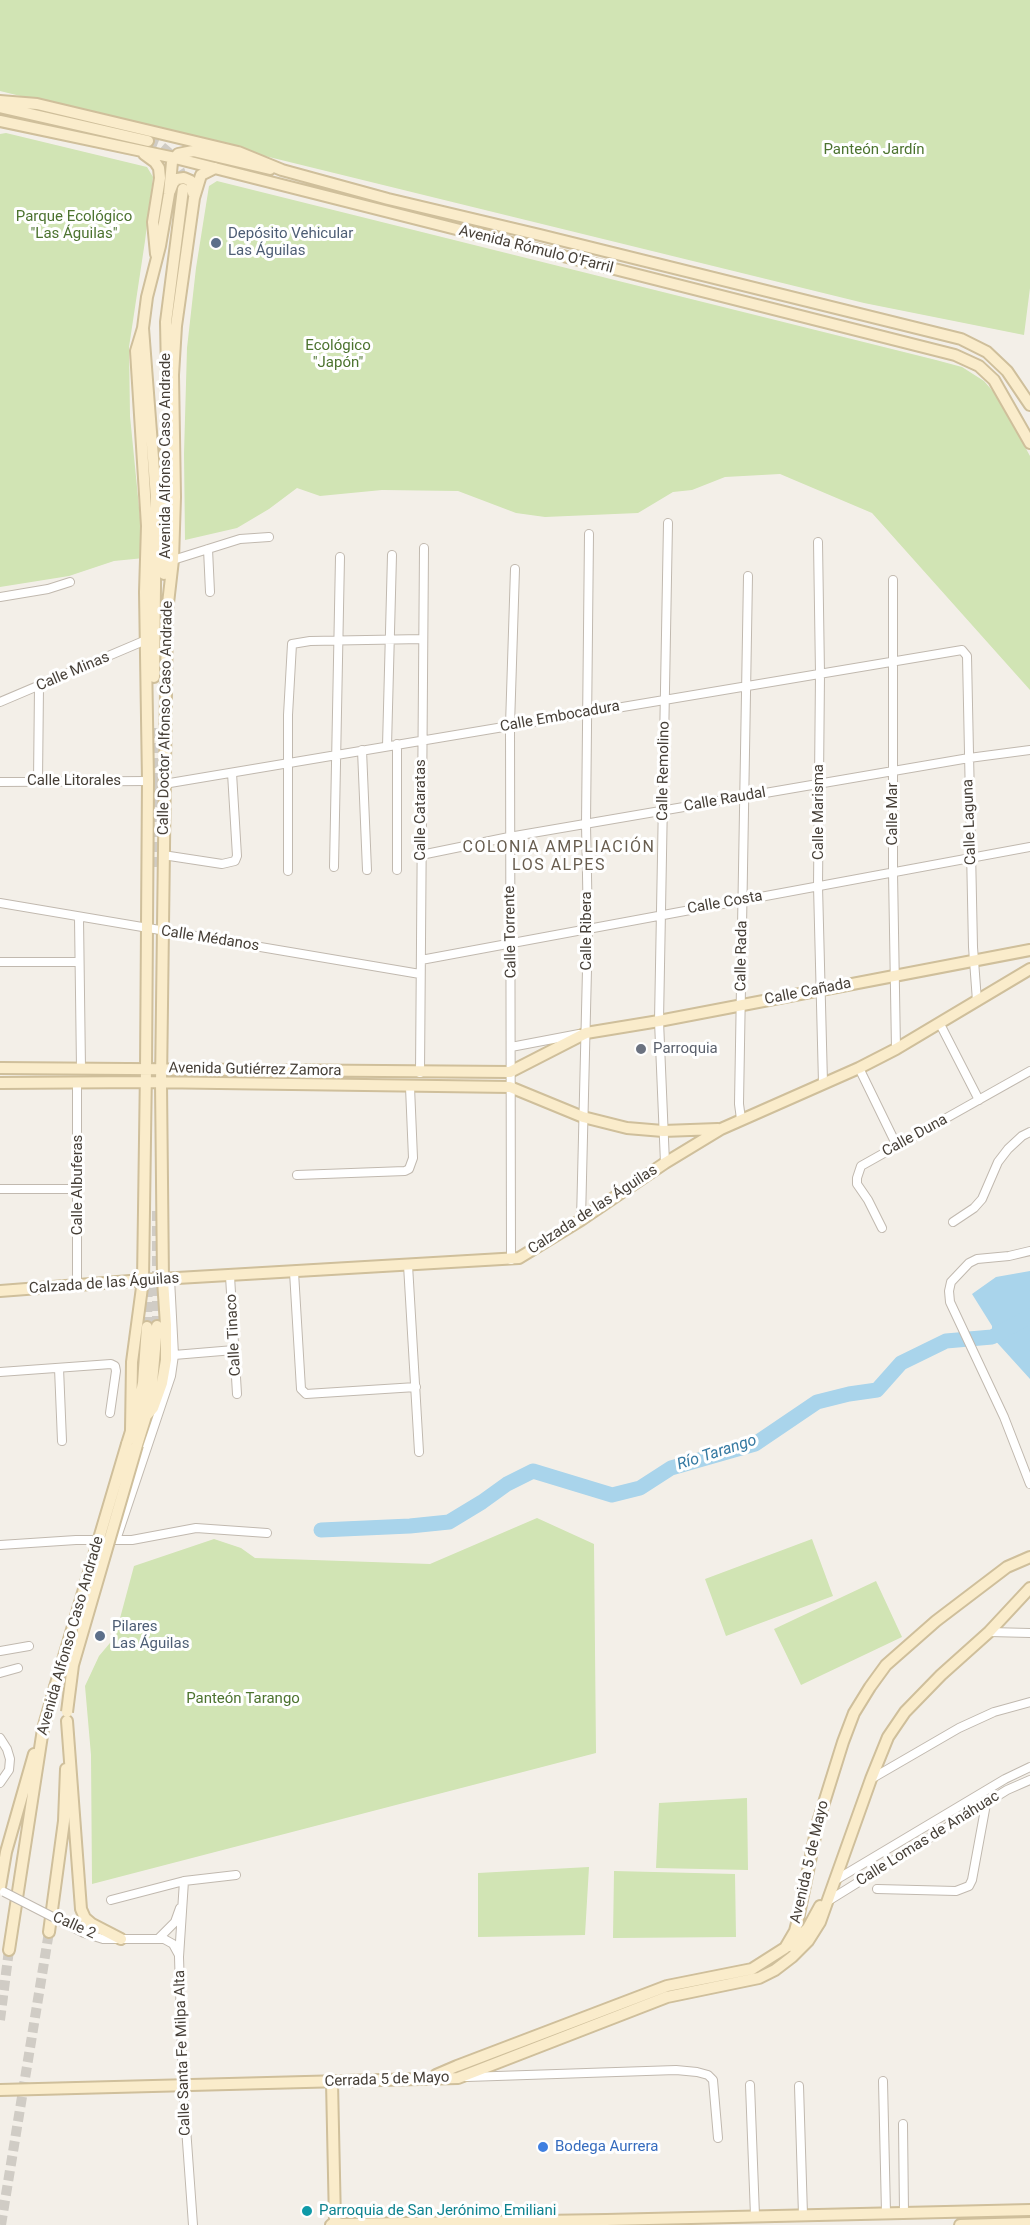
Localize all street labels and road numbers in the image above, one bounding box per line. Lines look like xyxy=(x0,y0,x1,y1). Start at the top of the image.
street label: Avenida Rómulo O'Farril xyxy=(457,222,615,278)
street label: Avenida Alfonso Caso Andrade xyxy=(157,353,175,559)
street label: Calle Doctor Alfonso Caso Andrade xyxy=(155,601,177,835)
street label: Calle Minas xyxy=(34,649,112,695)
street label: Calle Embocadura xyxy=(499,698,621,736)
street label: Calle Remolino xyxy=(654,721,674,821)
street label: Calle Cataratas xyxy=(412,759,430,861)
street label: Calle Marisma xyxy=(810,764,828,860)
street label: Calle Litorales xyxy=(27,772,121,790)
street label: Calle Laguna xyxy=(960,779,980,865)
street label: Calle Mar xyxy=(884,782,902,846)
street label: Calle Raudal xyxy=(683,784,767,816)
street label: Calle Torrente xyxy=(501,885,521,979)
street label: Calle Costa xyxy=(686,888,764,918)
street label: Calle Ribera xyxy=(578,891,596,971)
street label: Calle Rada xyxy=(732,920,752,992)
street label: Calle Médanos xyxy=(160,922,260,956)
street label: Calle Cañada xyxy=(763,975,853,1009)
street label: Avenida Gutiérrez Zamora xyxy=(168,1059,342,1081)
street label: Calle Duna xyxy=(879,1111,951,1161)
street label: Calle Albuferas xyxy=(69,1135,87,1235)
street label: Calzada de las Águilas xyxy=(525,1161,661,1259)
street label: Calzada de las Águilas xyxy=(28,1270,180,1298)
street label: Calle Tinaco xyxy=(223,1293,245,1377)
street label: Avenida Alfonso Caso Andrade xyxy=(34,1534,108,1738)
street label: Calle Lomas de Anáhuac xyxy=(853,1788,1003,1890)
street label: Avenida 5 de Mayo xyxy=(787,1799,833,1925)
street label: Calle 2 xyxy=(50,1909,98,1943)
street label: Calle Santa Fe Milpa Alta xyxy=(171,1970,195,2136)
street label: Cerrada 5 de Mayo xyxy=(324,2069,450,2091)

